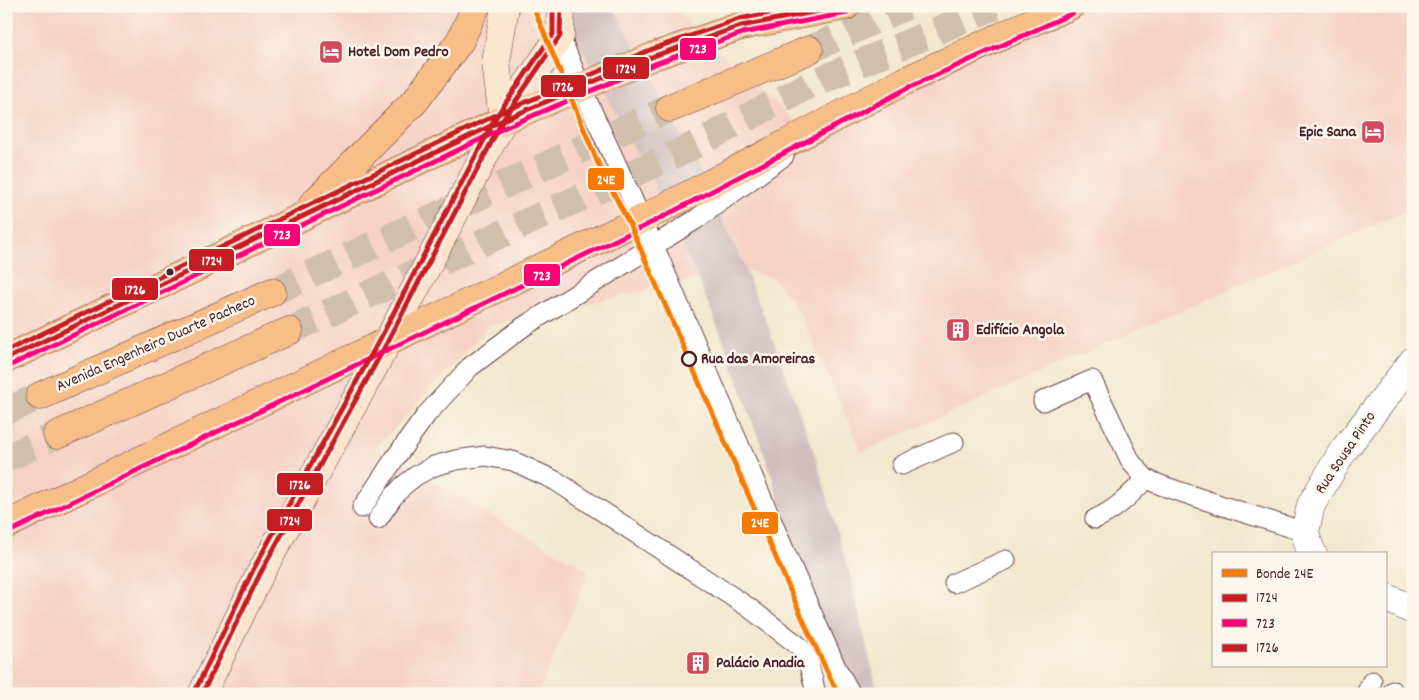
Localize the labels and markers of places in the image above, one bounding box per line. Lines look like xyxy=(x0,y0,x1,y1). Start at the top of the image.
hotel icon: Hotel Dom Pedro xyxy=(318,39,344,65)
place label: Hotel Dom Pedro xyxy=(348,41,449,64)
hotel icon: Epic Sana xyxy=(1360,119,1386,145)
place label: Epic Sana xyxy=(1299,121,1357,144)
unlabelled marker xyxy=(165,267,175,277)
building icon: Edifício Angola xyxy=(945,317,971,343)
place label: Edifício Angola xyxy=(976,319,1065,342)
place label: Rua das Amoreiras xyxy=(701,348,815,371)
marker: Rua das Amoreiras xyxy=(681,351,697,367)
building icon: Palácio Anadia xyxy=(685,650,711,676)
place label: Palácio Anadia xyxy=(716,652,806,675)

